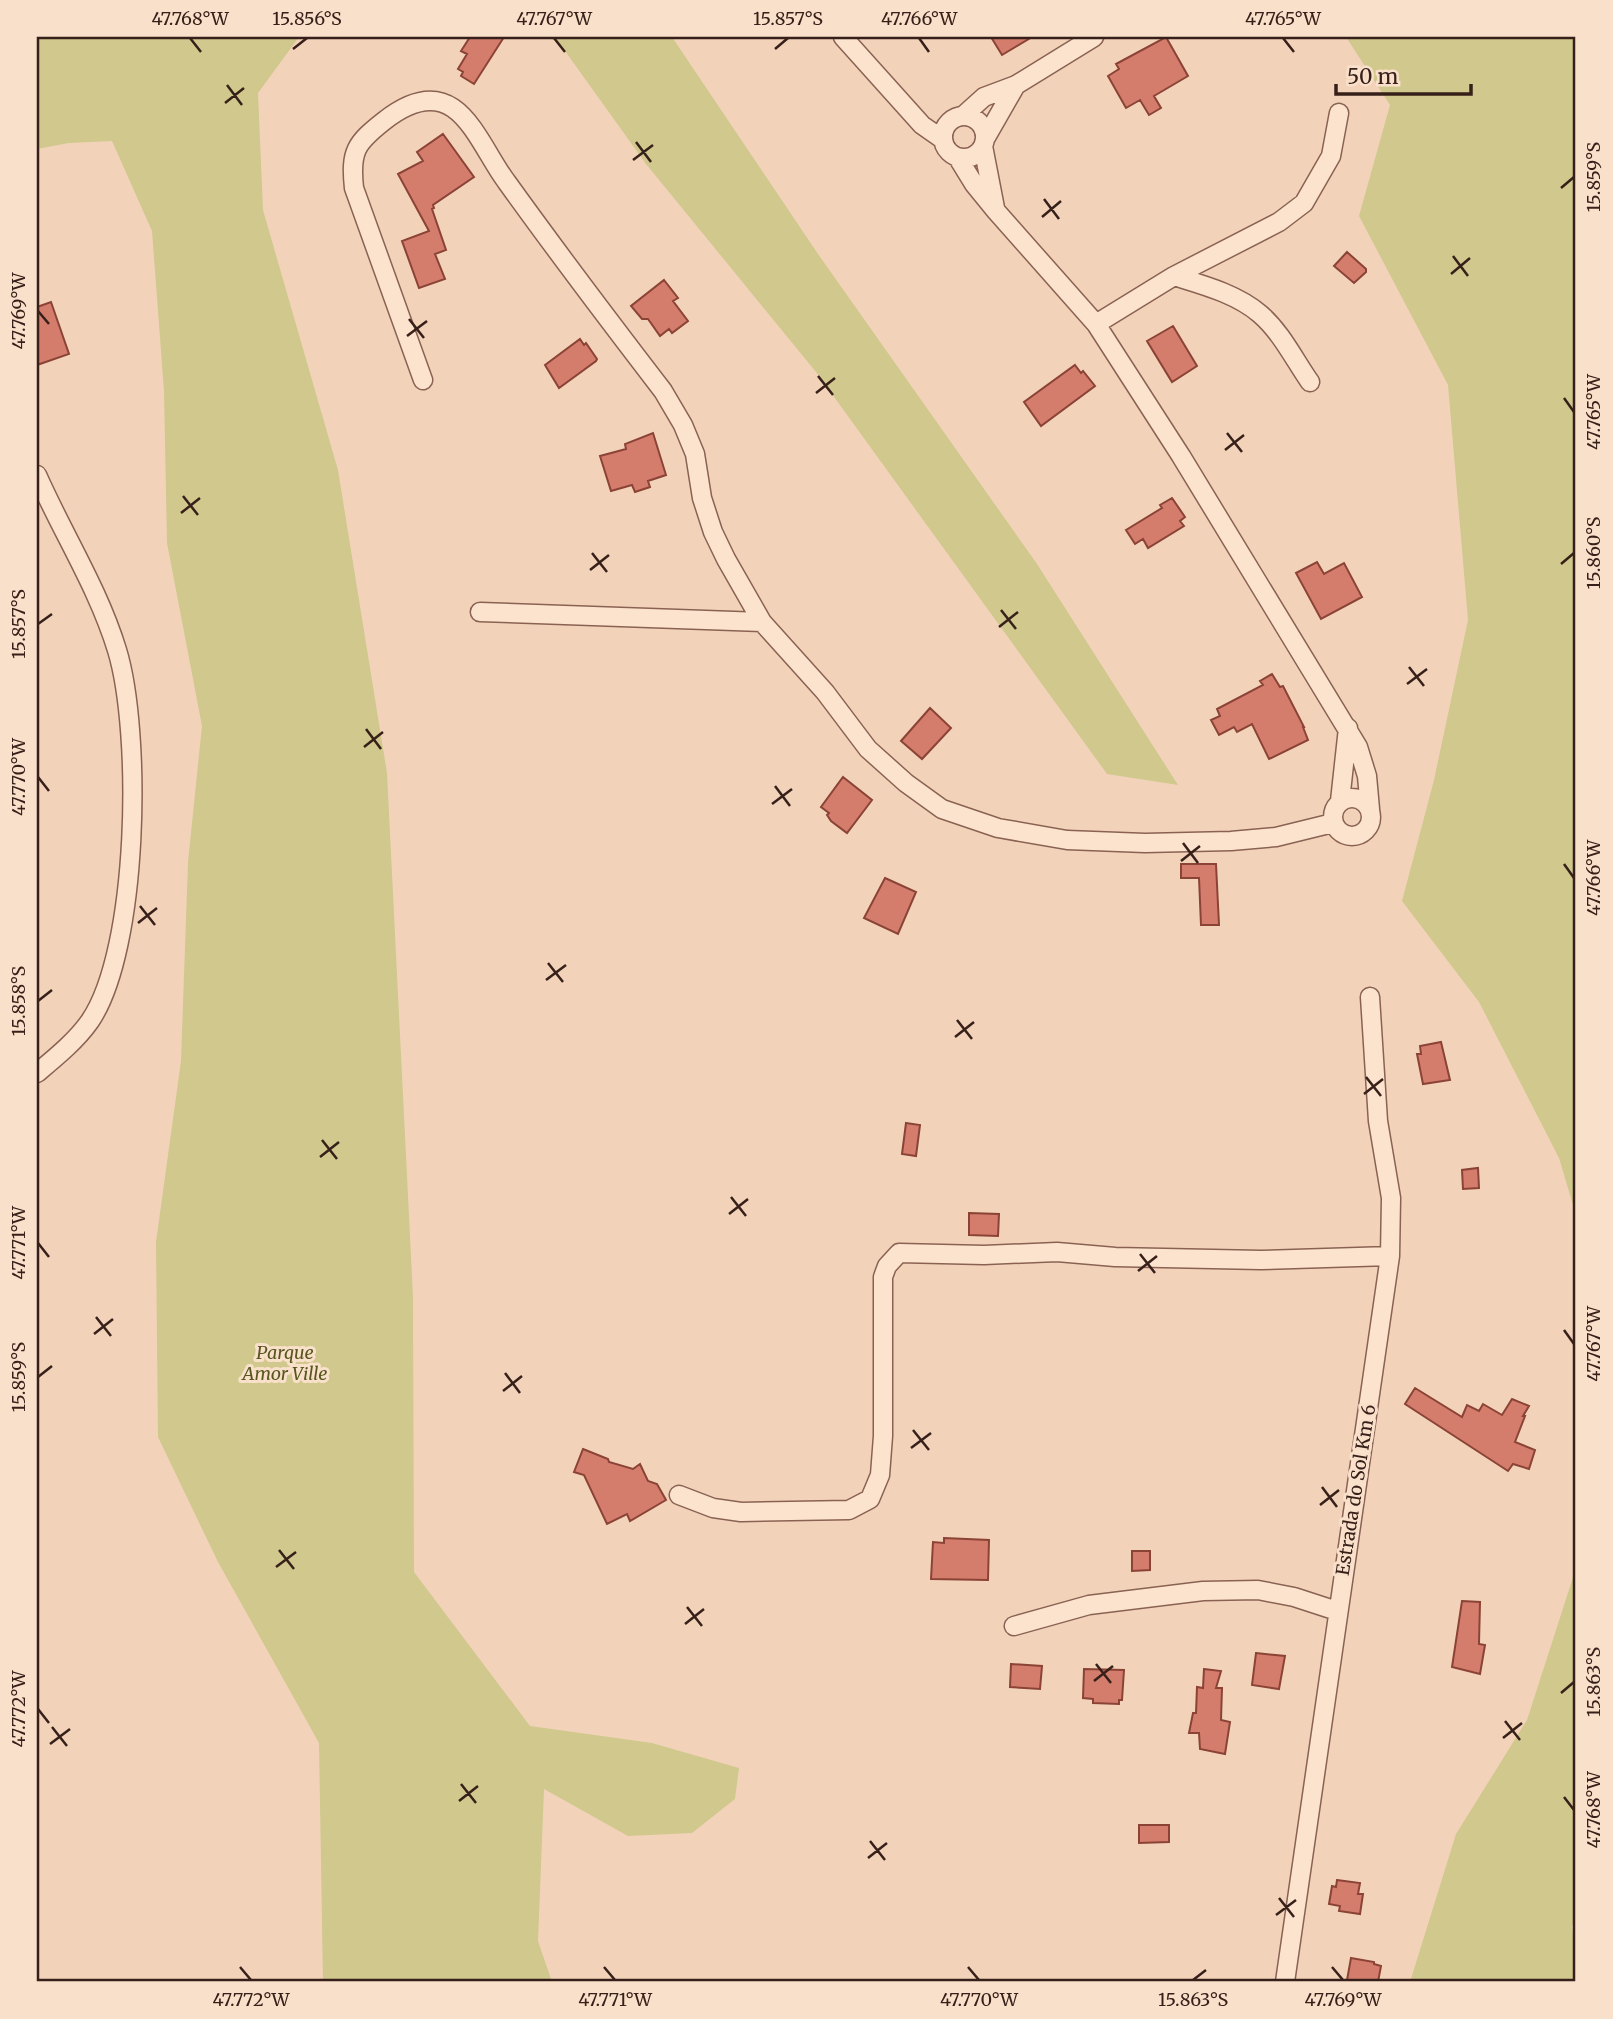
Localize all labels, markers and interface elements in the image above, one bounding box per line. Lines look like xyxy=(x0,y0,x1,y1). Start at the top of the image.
text: 47.768°W xyxy=(151,7,230,30)
text: 15.856°S xyxy=(272,7,342,30)
text: 47.767°W xyxy=(516,7,593,30)
text: 15.857°S xyxy=(753,7,823,30)
text: 47.766°W xyxy=(881,7,958,30)
text: 47.765°W xyxy=(1245,7,1322,30)
scale bar xyxy=(1336,52,1471,96)
text: 50 m xyxy=(1347,63,1398,90)
text: 15.859°S xyxy=(1582,141,1605,212)
text: 47.769°W xyxy=(7,271,30,350)
text: 47.765°W xyxy=(1582,373,1605,450)
text: 15.860°S xyxy=(1582,516,1605,589)
text: 15.857°S xyxy=(7,589,30,659)
text: 47.770°W xyxy=(7,737,30,816)
text: 47.766°W xyxy=(1582,839,1605,916)
text: 15.858°S xyxy=(7,965,30,1036)
text: 47.771°W xyxy=(7,1205,30,1280)
text: 47.767°W xyxy=(1582,1305,1605,1382)
text: 15.859°S xyxy=(7,1341,30,1412)
park label: Parque Amor Ville xyxy=(240,1341,328,1385)
street label: Estrada do Sol Km 6 xyxy=(1331,1403,1380,1577)
text: 15.863°S xyxy=(1582,1647,1605,1717)
text: 47.772°W xyxy=(7,1669,30,1748)
text: 47.768°W xyxy=(1582,1770,1605,1849)
text: 47.772°W xyxy=(213,1988,291,2011)
text: 47.771°W xyxy=(578,1988,653,2011)
text: 47.770°W xyxy=(940,1988,1019,2011)
text: 15.863°S xyxy=(1158,1988,1228,2011)
text: 47.769°W xyxy=(1304,1988,1383,2011)

